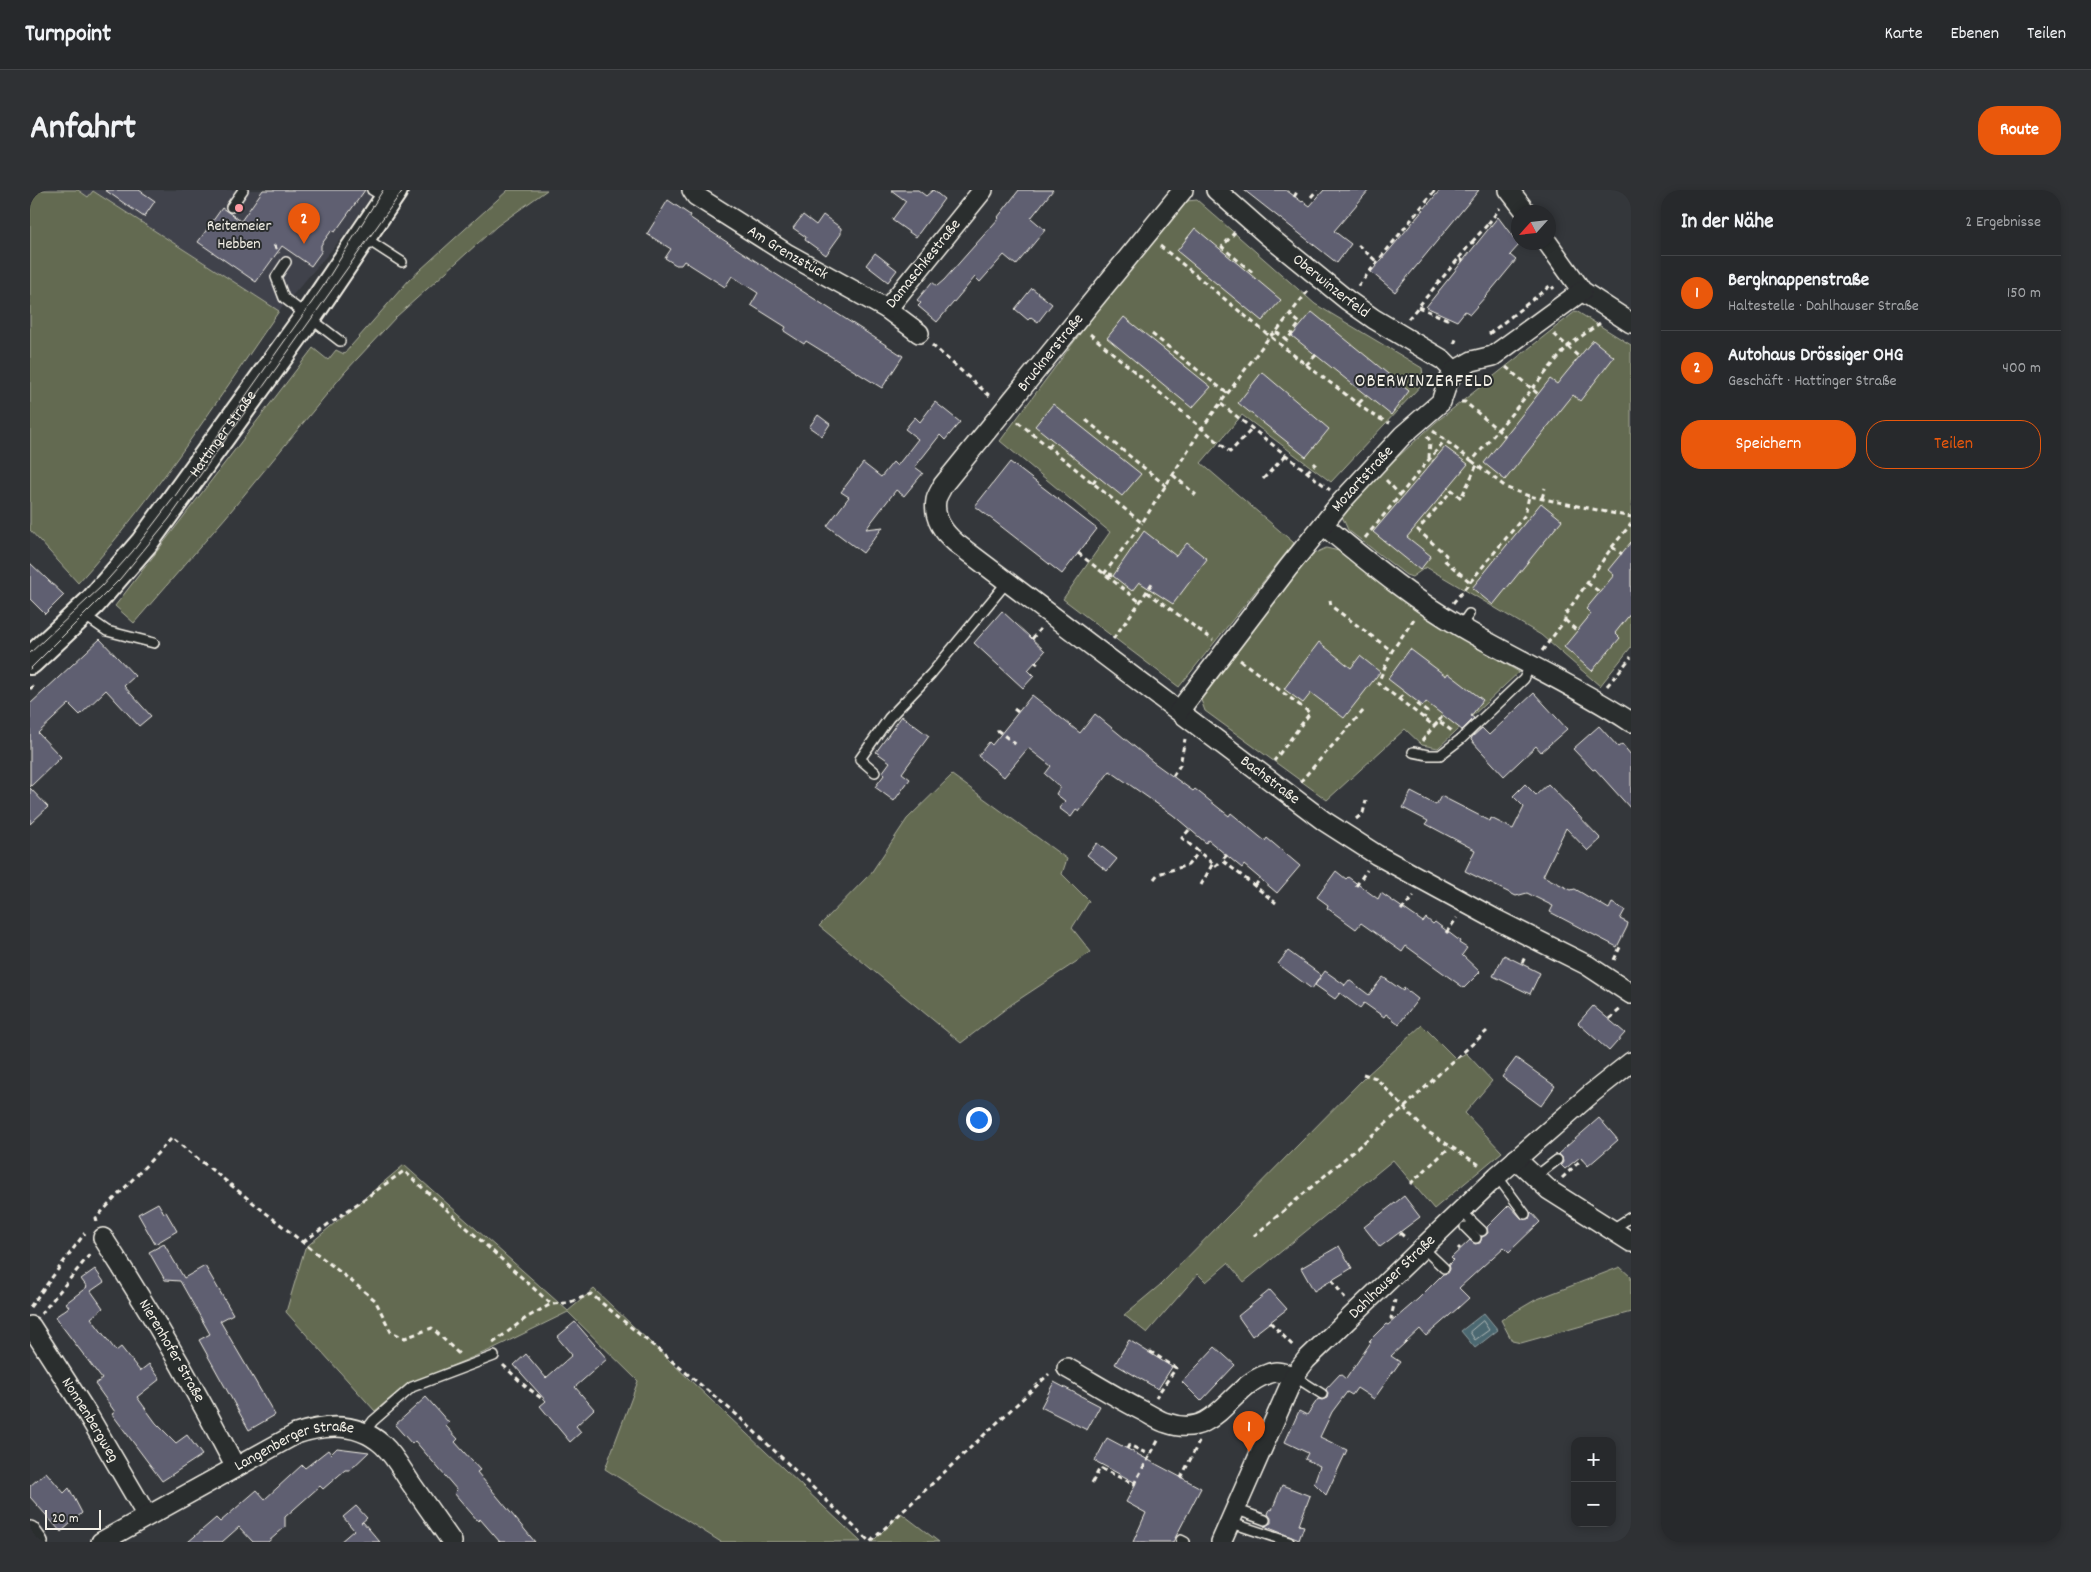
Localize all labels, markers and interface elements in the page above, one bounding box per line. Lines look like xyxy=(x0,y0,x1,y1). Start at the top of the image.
text: Turnpoint xyxy=(25,18,111,52)
text: Karte xyxy=(1885,22,1923,47)
text: Ebenen xyxy=(1951,22,1999,47)
text: Teilen xyxy=(2027,22,2066,47)
text: Anfahrt xyxy=(30,105,136,155)
button: Route xyxy=(1978,106,2061,155)
marker: Reitemeier Hebben xyxy=(233,202,245,214)
pin: 2 xyxy=(288,203,320,244)
north arrow xyxy=(1511,205,1556,250)
text: In der Nähe xyxy=(1681,208,1773,238)
text: 2 Ergebnisse xyxy=(1965,211,2041,234)
street label: Damaschkestraße xyxy=(880,214,967,314)
place label: Reitemeier Hebben xyxy=(207,215,271,256)
street label: Am Grenzstück xyxy=(743,220,832,286)
street label: Oberwinzerfeld xyxy=(1287,248,1374,324)
text: Bergknappenstraße xyxy=(1728,268,1869,295)
text: 1 xyxy=(1695,282,1699,305)
text: 150 m xyxy=(2007,282,2041,305)
text: Haltestelle · Dahlhauser Straße xyxy=(1728,295,1919,318)
street label: Brucknerstraße xyxy=(1012,309,1090,397)
text: Autohaus Drössiger OHG xyxy=(1728,343,1903,370)
text: 2 xyxy=(1694,357,1701,380)
text: 400 m xyxy=(2002,357,2041,380)
district label: OBERWINZERFELD xyxy=(1355,369,1493,396)
text: Geschäft · Hattinger Straße xyxy=(1728,370,1897,393)
street label: Hattinger Straße xyxy=(184,386,263,482)
button: Speichern xyxy=(1681,420,1856,469)
button: Teilen xyxy=(1866,420,2041,469)
street label: Mozartstraße xyxy=(1326,441,1399,517)
street label: Bachstraße xyxy=(1235,750,1305,810)
your location xyxy=(966,1107,992,1133)
street label: Dahlhauser Straße xyxy=(1343,1229,1441,1325)
street label: Nierenhofer Straße xyxy=(133,1295,211,1407)
street label: Nonnenbergweg xyxy=(55,1373,125,1467)
pin: 1 xyxy=(1233,1411,1265,1452)
street label: Langenberger Straße xyxy=(230,1415,356,1477)
map controls xyxy=(1571,1437,1616,1527)
button: + xyxy=(1571,1437,1616,1482)
button: − xyxy=(1571,1482,1616,1527)
scale bar xyxy=(45,1507,101,1530)
text: 20 m xyxy=(52,1509,79,1529)

